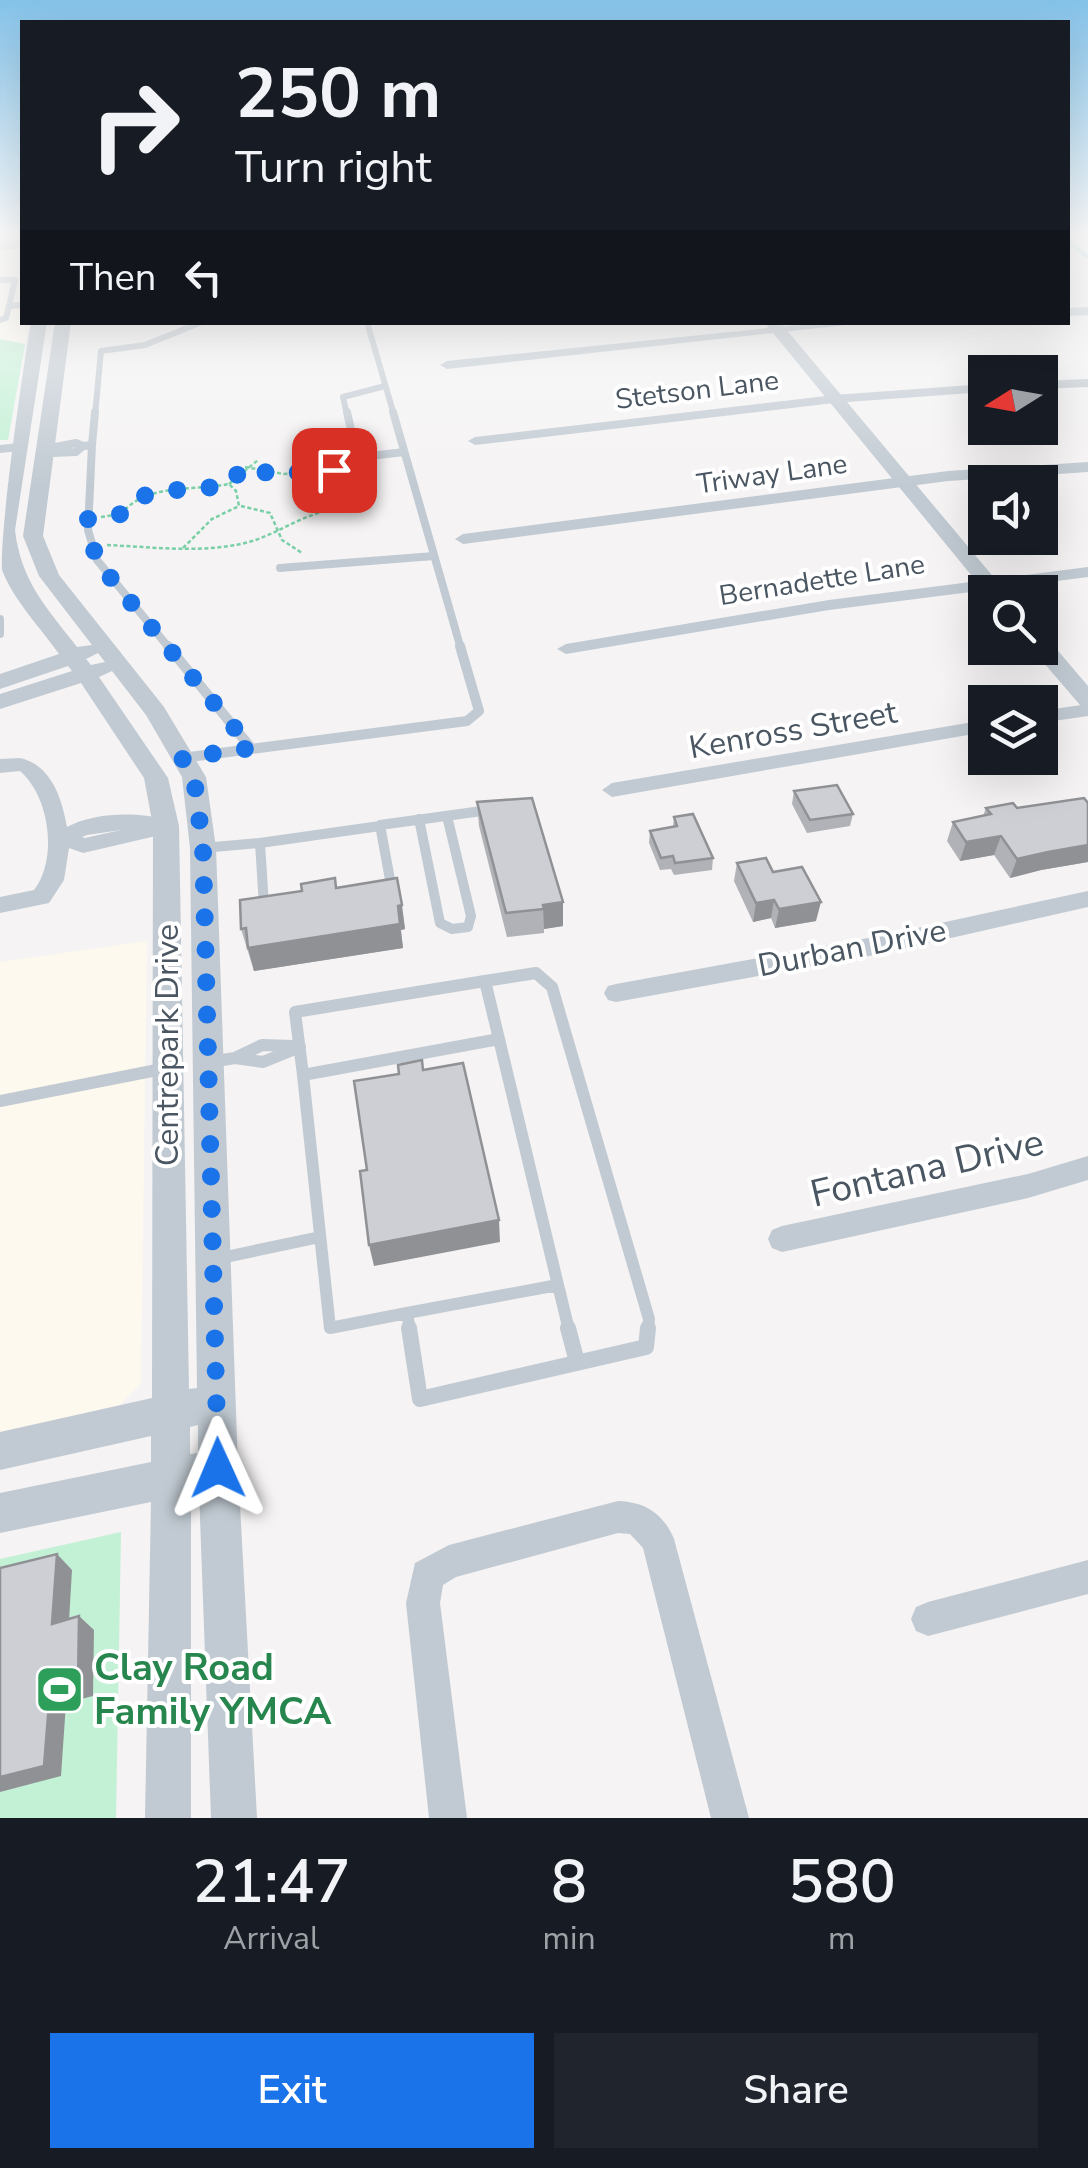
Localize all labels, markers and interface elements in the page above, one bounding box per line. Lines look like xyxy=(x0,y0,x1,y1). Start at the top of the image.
text: 250 m xyxy=(235,46,441,142)
icon: right xyxy=(70,60,200,190)
text: Turn right xyxy=(235,137,432,198)
icon: left xyxy=(176,250,231,305)
text: Then xyxy=(70,252,156,303)
north arrow xyxy=(968,355,1058,445)
map controls xyxy=(968,355,1058,775)
street label: Stetson Lane xyxy=(613,361,781,419)
pin xyxy=(292,428,377,513)
icon: arrive xyxy=(307,443,362,498)
street label: Triway Lane xyxy=(694,445,850,503)
button: sound xyxy=(968,465,1058,555)
street label: Bernadette Lane xyxy=(716,545,928,615)
button: search xyxy=(968,575,1058,665)
button: layers xyxy=(968,685,1058,775)
street label: Kenross Street xyxy=(686,690,901,769)
street label: Durban Drive xyxy=(754,909,950,987)
street label: Centrepark Drive xyxy=(146,924,189,1166)
street label: Fontana Drive xyxy=(805,1116,1049,1220)
position arrow xyxy=(166,1416,270,1520)
place label: Clay Road Family YMCA xyxy=(94,1642,332,1737)
sports icon: Clay Road Family YMCA xyxy=(33,1663,85,1715)
text: 21:47 xyxy=(192,1841,350,1923)
text: 8 xyxy=(551,1841,587,1923)
text: 580 xyxy=(788,1841,896,1923)
text: Arrival xyxy=(223,1917,319,1960)
text: min xyxy=(543,1917,596,1960)
text: m xyxy=(828,1917,856,1960)
button: Exit xyxy=(50,2033,534,2148)
button: Share xyxy=(554,2033,1038,2148)

